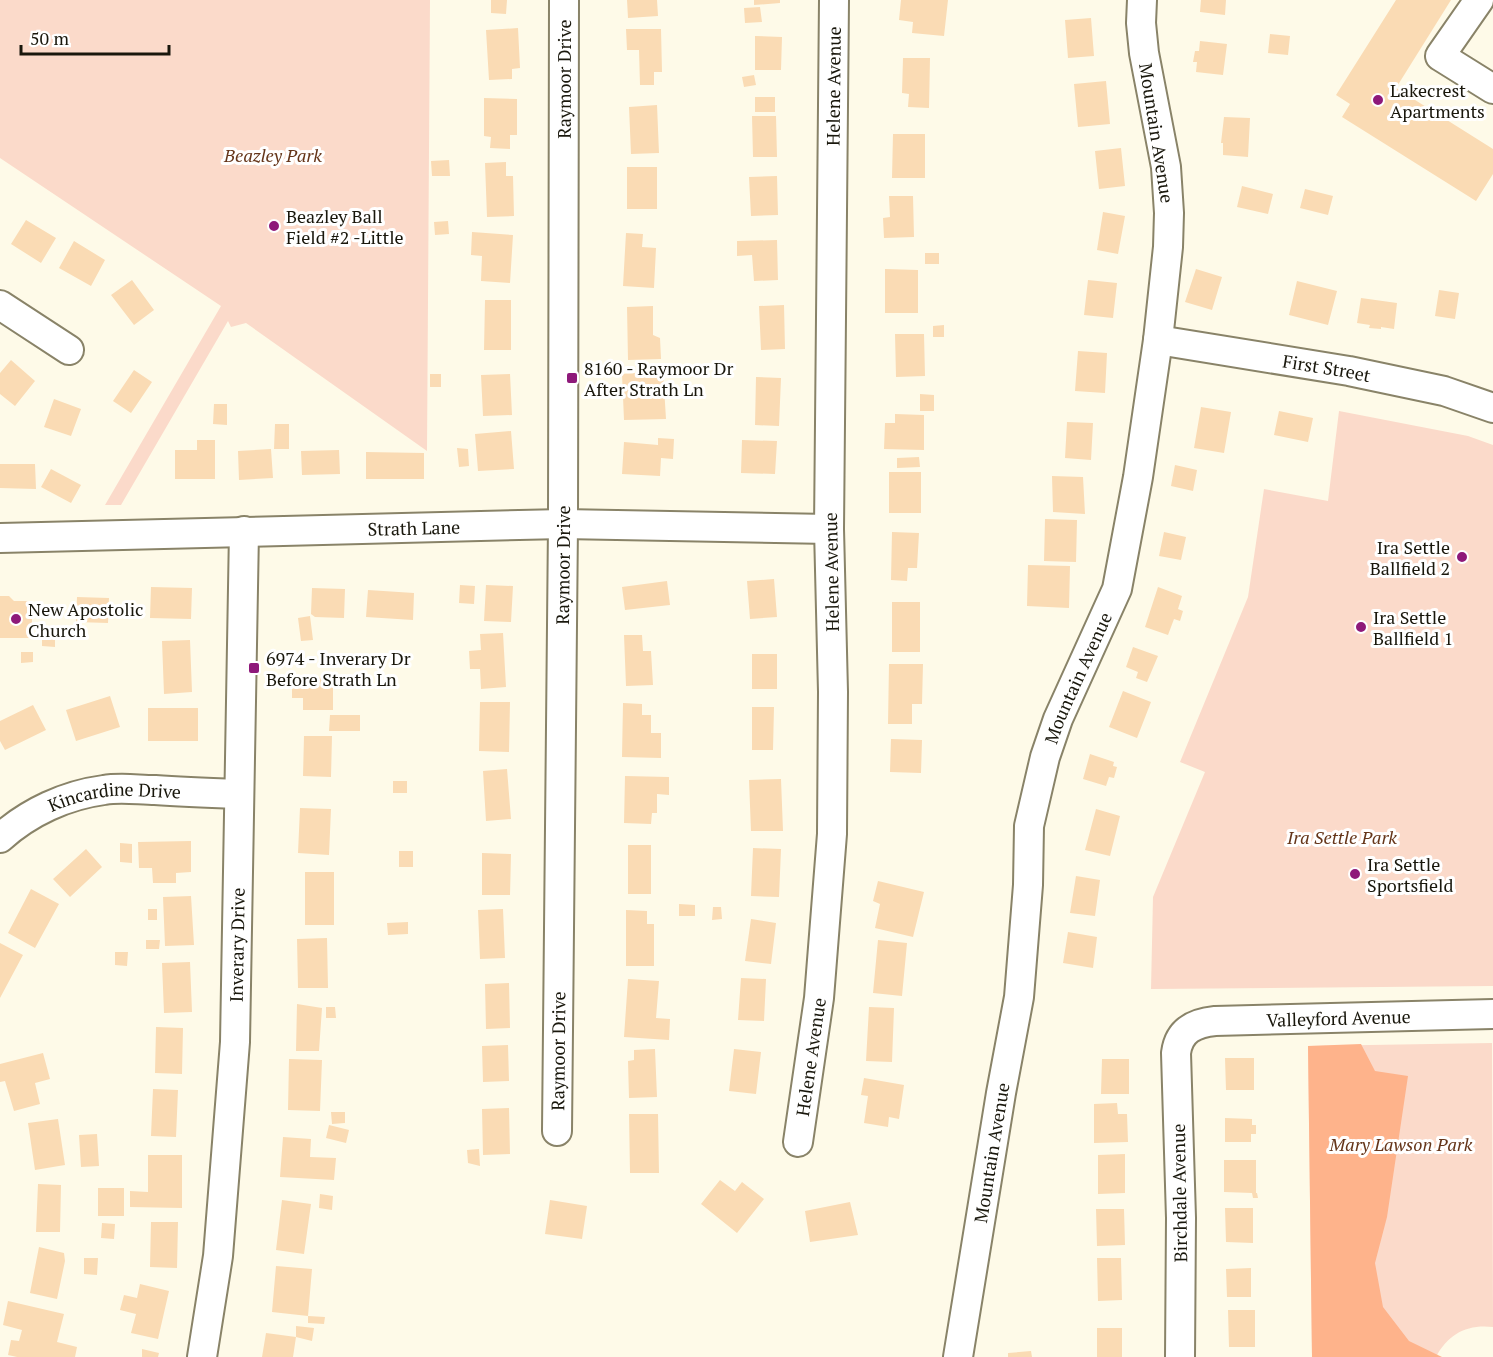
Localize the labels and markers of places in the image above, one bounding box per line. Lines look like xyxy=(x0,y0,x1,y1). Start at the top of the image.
place label: Lakecrest Apartments xyxy=(1390,78,1485,123)
marker: Lakecrest Apartments xyxy=(1371,93,1385,107)
place label: Beazley Ball Field #2 -Little xyxy=(286,204,404,249)
marker: Beazley Ball Field #2 -Little xyxy=(267,219,281,233)
place label: 8160 - Raymoor Dr After Strath Ln xyxy=(584,356,733,401)
marker: 8160 - Raymoor Dr After Strath Ln xyxy=(565,371,579,385)
place label: Ira Settle Ballfield 2 xyxy=(1370,535,1450,580)
marker: Ira Settle Ballfield 2 xyxy=(1455,550,1469,564)
place label: New Apostolic Church xyxy=(28,597,143,642)
place label: Ira Settle Ballfield 1 xyxy=(1373,605,1453,650)
marker: New Apostolic Church xyxy=(9,612,23,626)
marker: Ira Settle Ballfield 1 xyxy=(1354,620,1368,634)
place label: 6974 - Inverary Dr Before Strath Ln xyxy=(266,646,411,691)
marker: 6974 - Inverary Dr Before Strath Ln xyxy=(247,661,261,675)
place label: Ira Settle Sportsfield xyxy=(1367,852,1453,897)
marker: Ira Settle Sportsfield xyxy=(1348,867,1362,881)

